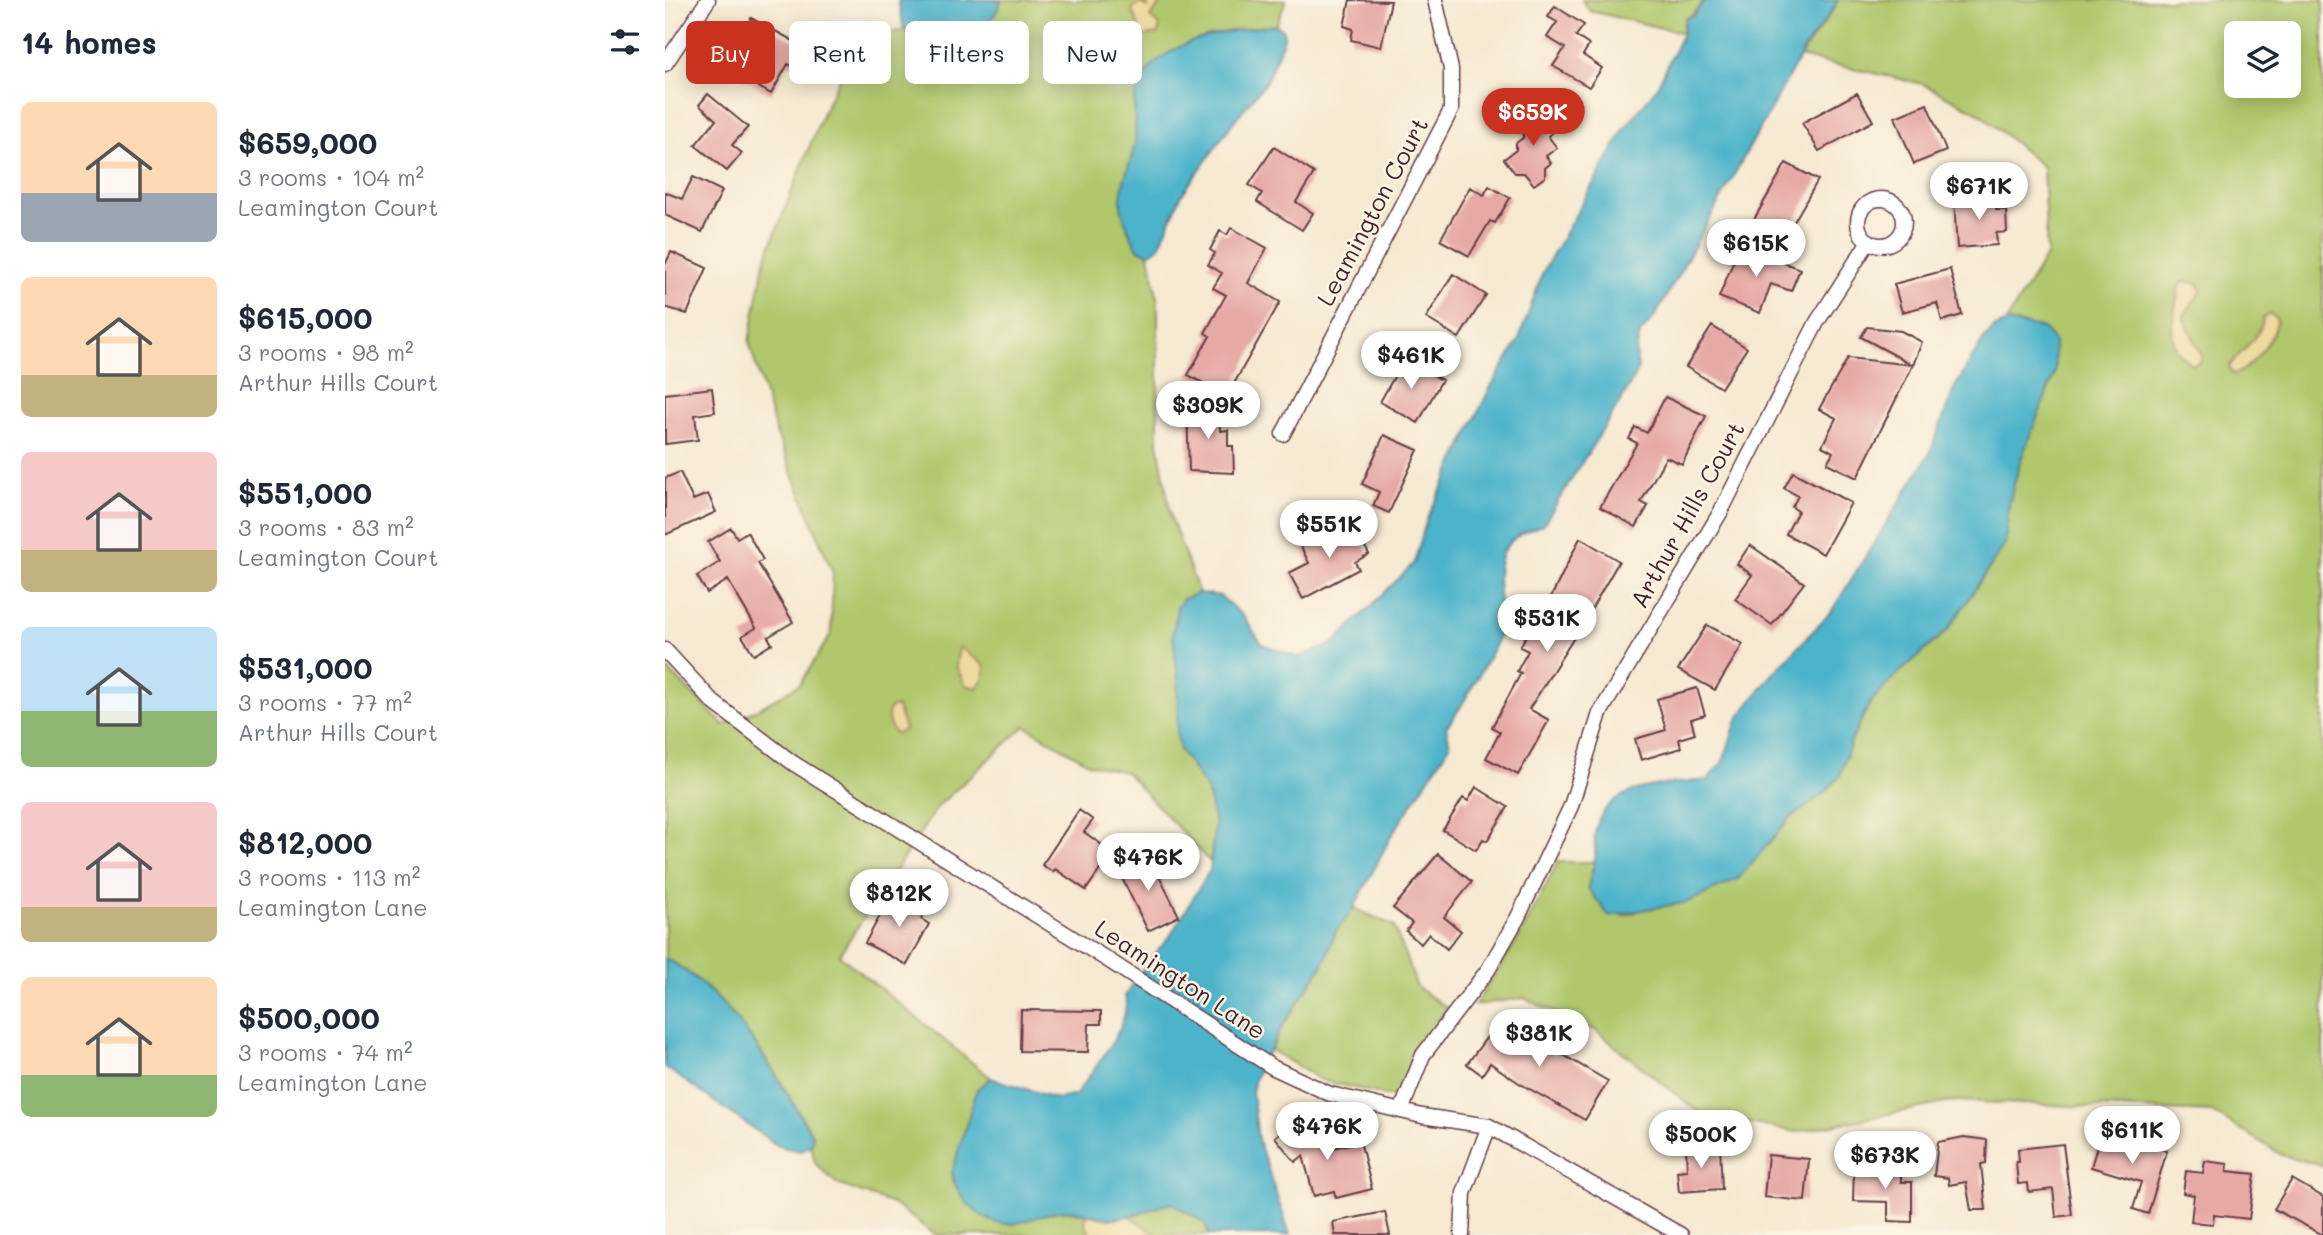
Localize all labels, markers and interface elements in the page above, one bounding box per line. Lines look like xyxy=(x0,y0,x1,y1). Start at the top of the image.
chip: Buy xyxy=(686,21,775,84)
chip: Rent xyxy=(789,21,891,84)
chip: Filters xyxy=(905,21,1029,84)
chip: New xyxy=(1043,21,1142,84)
map controls xyxy=(2224,21,2301,98)
button: layers xyxy=(2224,21,2301,98)
text: 14 homes xyxy=(21,22,157,62)
icon: filters xyxy=(606,23,644,61)
pin: $659K xyxy=(1484,88,1582,148)
text: $659K xyxy=(1498,96,1568,126)
street label: Leamington Court xyxy=(1309,112,1434,311)
text: $659,000 xyxy=(238,122,377,162)
icon: home xyxy=(77,130,161,214)
text: 3 rooms · 104 m² xyxy=(238,162,424,192)
pin: $671K xyxy=(1930,162,2028,222)
text: $671K xyxy=(1946,170,2012,200)
text: Leamington Court xyxy=(238,192,438,222)
pin: $615K xyxy=(1707,219,1805,279)
text: $615K xyxy=(1723,227,1789,257)
text: $615,000 xyxy=(238,297,373,337)
icon: home xyxy=(77,305,161,389)
pin: $461K xyxy=(1362,332,1460,391)
text: 3 rooms · 98 m² xyxy=(238,337,414,367)
text: $461K xyxy=(1377,339,1445,369)
text: Arthur Hills Court xyxy=(238,367,438,397)
pin: $309K xyxy=(1159,382,1257,441)
text: $309K xyxy=(1172,389,1244,419)
street label: Arthur Hills Court xyxy=(1623,416,1751,613)
text: $551,000 xyxy=(238,472,372,512)
icon: home xyxy=(77,480,161,564)
pin: $551K xyxy=(1280,500,1378,560)
text: $551K xyxy=(1296,508,1362,538)
text: 3 rooms · 83 m² xyxy=(238,512,414,542)
text: Leamington Court xyxy=(238,542,438,572)
pin: $531K xyxy=(1498,594,1596,654)
text: $531K xyxy=(1514,602,1580,632)
text: $531,000 xyxy=(238,647,372,687)
icon: home xyxy=(77,655,161,739)
text: 3 rooms · 77 m² xyxy=(238,687,412,717)
text: Arthur Hills Court xyxy=(238,717,438,747)
text: $812,000 xyxy=(238,822,372,862)
icon: home xyxy=(77,830,161,914)
pin: $476K xyxy=(1099,834,1197,893)
text: $476K xyxy=(1113,841,1183,871)
text: 3 rooms · 113 m² xyxy=(238,862,420,892)
pin: $812K xyxy=(850,870,948,929)
text: $812K xyxy=(866,877,932,907)
text: Leamington Lane xyxy=(238,892,427,922)
street label: Leamington Lane xyxy=(1090,912,1272,1046)
text: $500,000 xyxy=(238,997,380,1037)
icon: home xyxy=(77,1005,161,1089)
pin: $381K xyxy=(1490,1010,1588,1069)
text: $381K xyxy=(1505,1017,1573,1047)
text: 3 rooms · 74 m² xyxy=(238,1037,413,1067)
text: Leamington Lane xyxy=(238,1067,427,1097)
pin: $476K xyxy=(1278,1102,1376,1162)
pin: $611K xyxy=(2083,1106,2181,1166)
text: $476K xyxy=(1292,1110,1362,1140)
pin: $500K xyxy=(1652,1110,1750,1170)
text: $611K xyxy=(2100,1114,2164,1144)
text: $500K xyxy=(1665,1118,1737,1148)
pin: $673K xyxy=(1836,1132,1934,1191)
text: $673K xyxy=(1850,1139,1920,1169)

